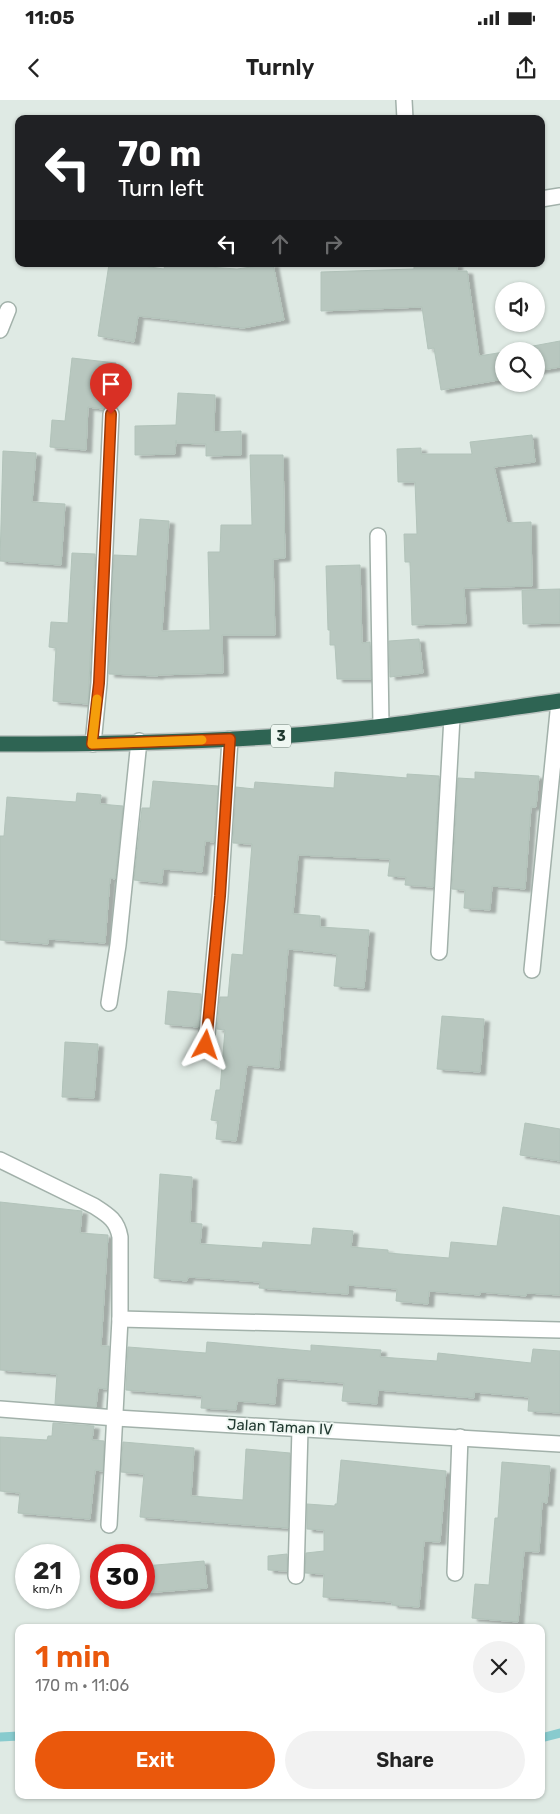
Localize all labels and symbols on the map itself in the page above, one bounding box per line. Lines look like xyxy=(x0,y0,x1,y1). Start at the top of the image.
pin xyxy=(90,363,132,414)
road number: 3 xyxy=(271,724,291,748)
position arrow xyxy=(179,1018,231,1070)
street label: Jalan Taman IV xyxy=(227,1415,334,1439)
speed limit sign: 30 xyxy=(90,1544,155,1609)

